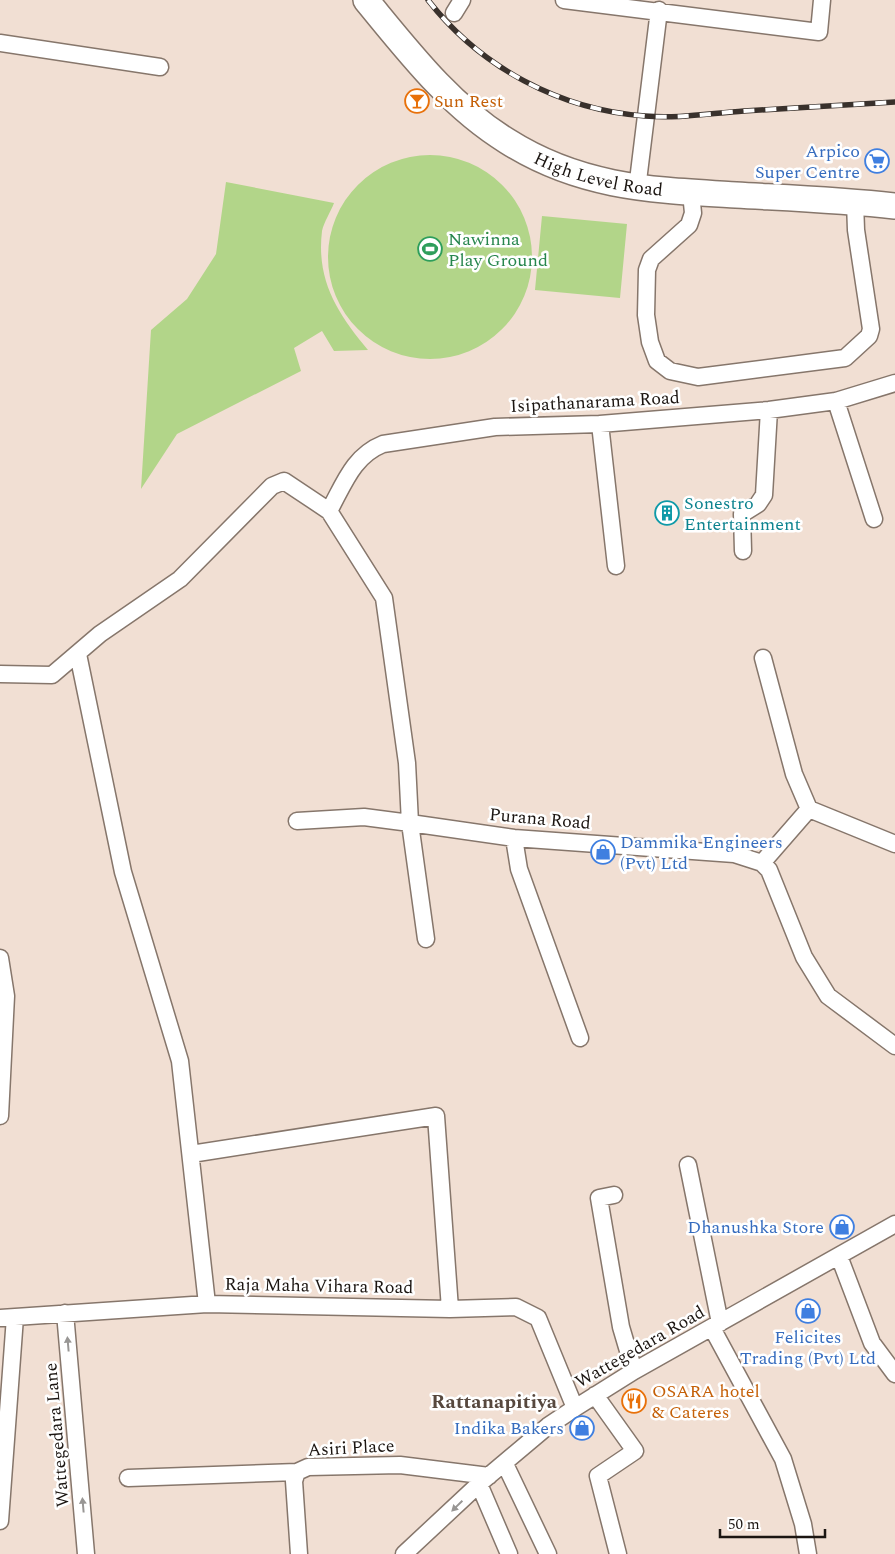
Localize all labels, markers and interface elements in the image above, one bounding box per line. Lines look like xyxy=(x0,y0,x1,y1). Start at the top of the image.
bar icon: Sun Rest xyxy=(404,88,430,114)
place label: Sun Rest xyxy=(434,88,503,115)
place label: Arpico Super Centre xyxy=(755,138,860,186)
street label: High Level Road xyxy=(529,145,664,203)
supermarket icon: Arpico Super Centre xyxy=(864,148,890,174)
place label: Nawinna Play Ground xyxy=(448,226,548,274)
sports icon: Nawinna Play Ground xyxy=(417,236,443,262)
street label: Isipathanarama Road xyxy=(510,384,680,420)
place label: Sonestro Entertainment xyxy=(684,490,801,538)
building icon: Sonestro Entertainment xyxy=(654,500,680,526)
street label: Purana Road xyxy=(488,801,592,837)
place label: Dammika Engineers (Pvt) Ltd xyxy=(620,829,783,877)
shop icon: Dammika Engineers (Pvt) Ltd xyxy=(590,839,616,865)
place label: Dhanushka Store xyxy=(687,1214,824,1241)
shop icon: Dhanushka Store xyxy=(829,1214,855,1240)
street label: Raja Maha Vihara Road xyxy=(224,1271,414,1301)
shop icon: Felicites Trading (Pvt) Ltd xyxy=(795,1298,821,1324)
street label: Wattegedara Road xyxy=(570,1299,710,1395)
place label: Felicites Trading (Pvt) Ltd xyxy=(740,1324,876,1372)
one-way arrow xyxy=(64,1335,72,1351)
street label: Wattegedara Lane xyxy=(37,1362,77,1508)
place label: OSARA hotel & Cateres xyxy=(652,1378,760,1426)
district label: Rattanapitiya xyxy=(431,1387,558,1417)
restaurant icon: OSARA hotel & Cateres xyxy=(621,1388,647,1414)
place label: Indika Bakers xyxy=(454,1415,564,1442)
shop icon: Indika Bakers xyxy=(569,1415,595,1441)
street label: Asiri Place xyxy=(307,1432,395,1464)
one-way arrow xyxy=(79,1497,87,1513)
one-way arrow xyxy=(451,1500,463,1512)
scale bar xyxy=(720,1506,825,1538)
text: 50 m xyxy=(728,1513,760,1536)

